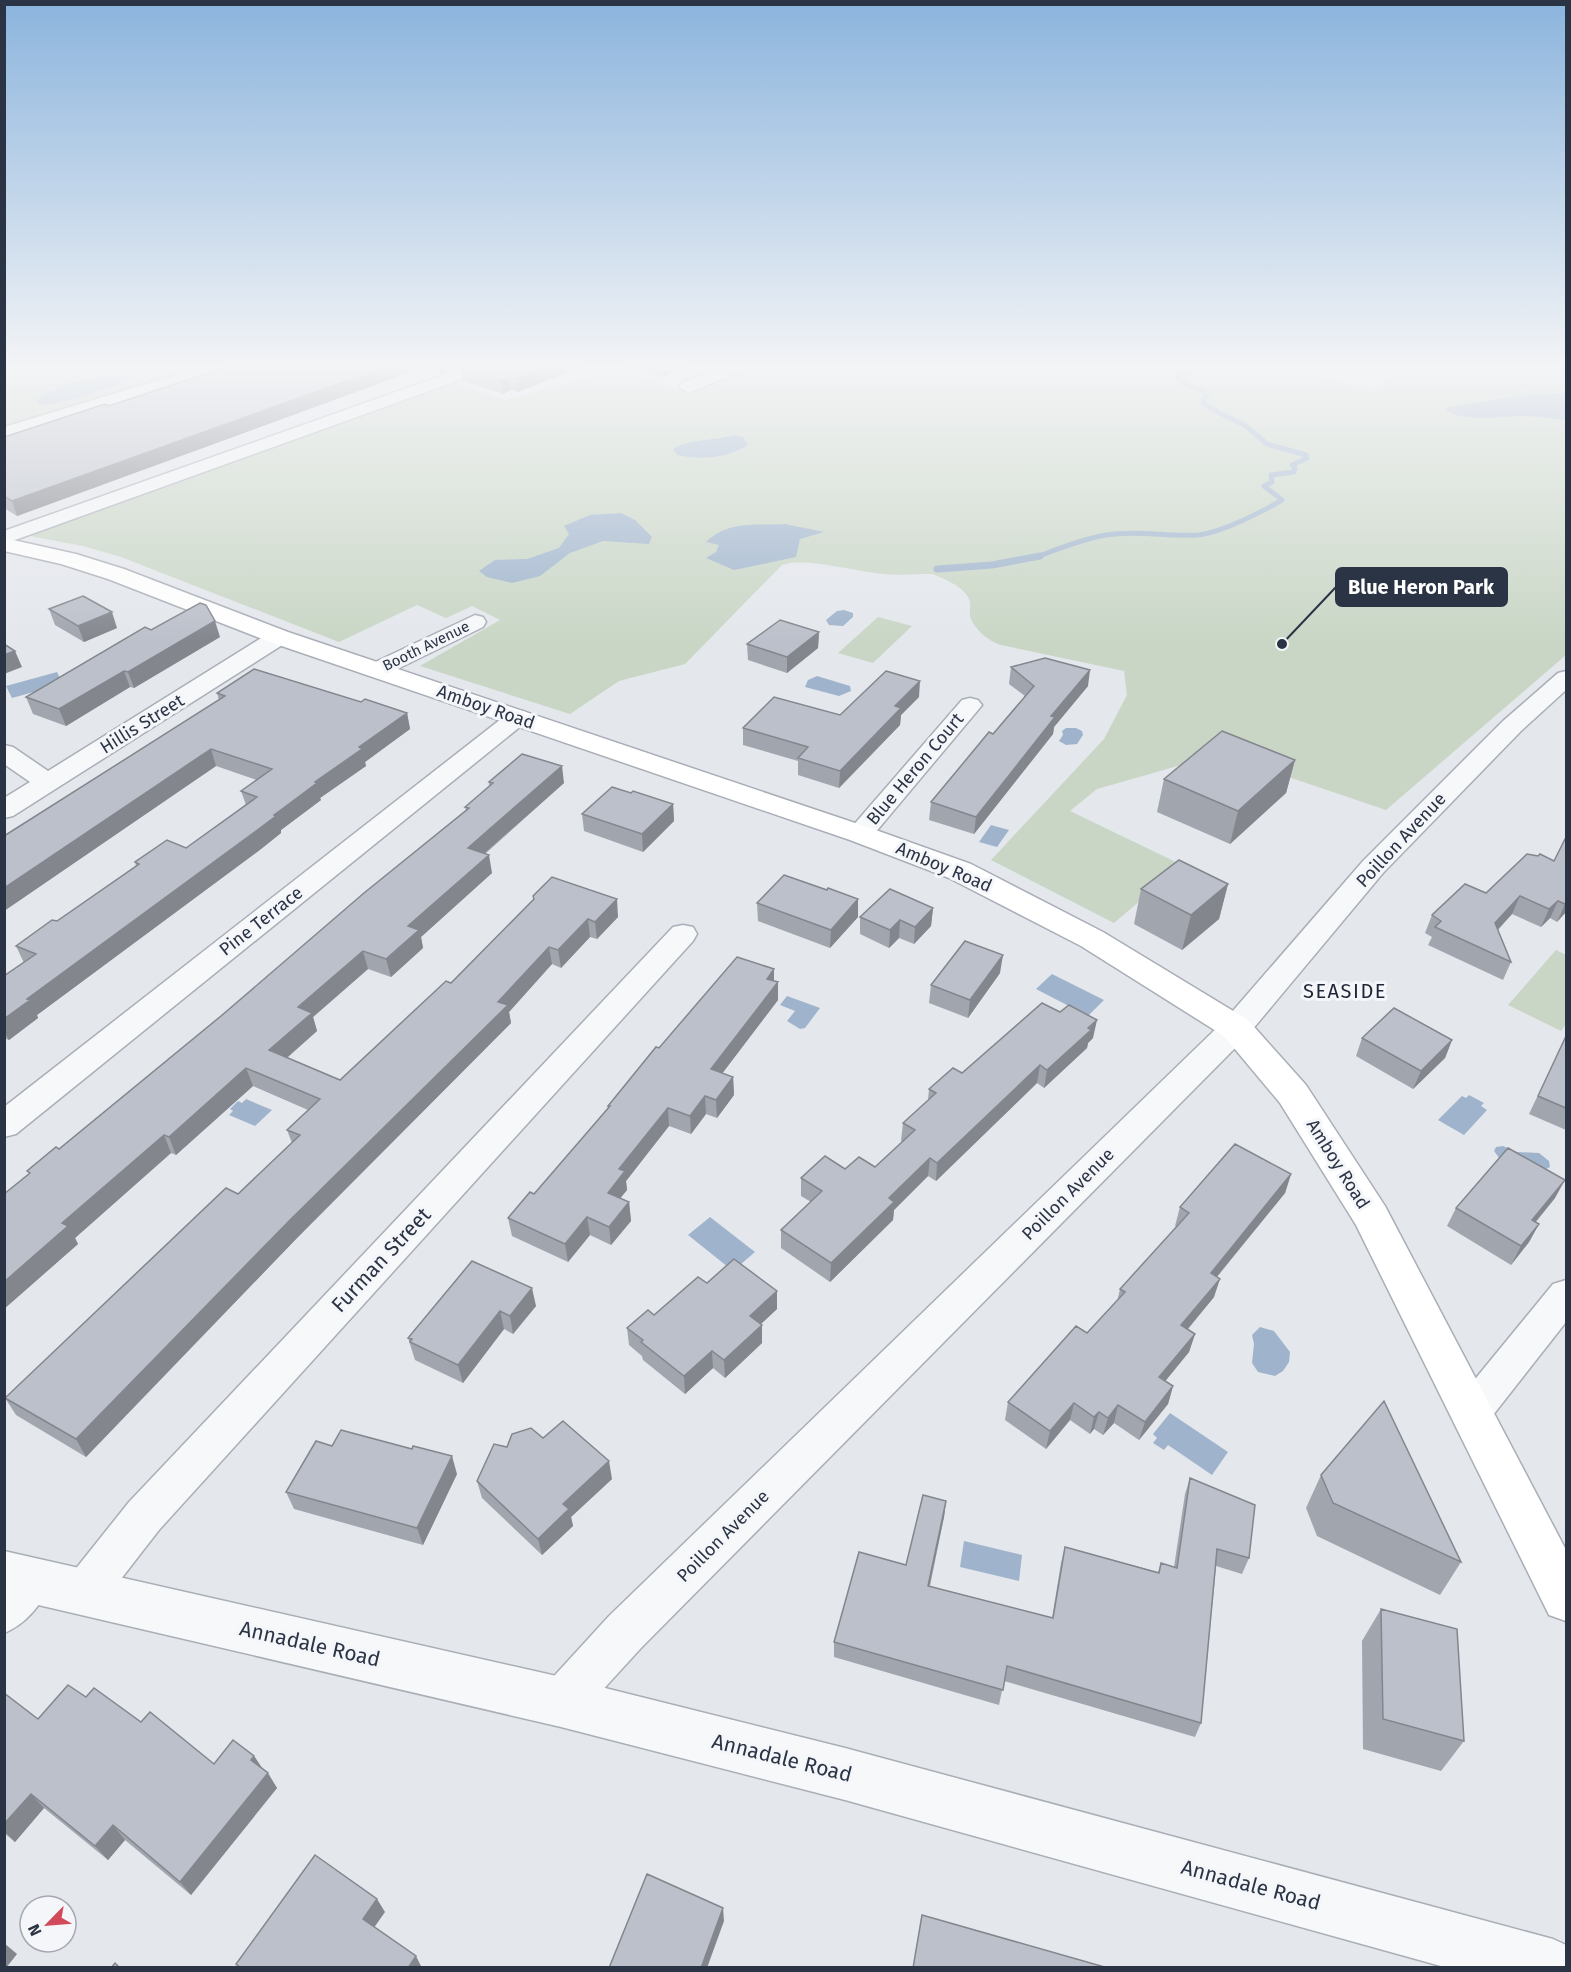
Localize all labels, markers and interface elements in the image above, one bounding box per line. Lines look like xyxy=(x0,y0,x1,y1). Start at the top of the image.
callout: Blue Heron Park xyxy=(1336,568,1507,606)
text: Blue Heron Park xyxy=(1348,575,1495,599)
street label: Booth Avenue xyxy=(380,617,472,675)
street label: Amboy Road xyxy=(434,680,538,734)
street label: Hillis Street xyxy=(96,689,189,758)
street label: Blue Heron Court xyxy=(862,708,969,830)
street label: Poillon Avenue xyxy=(1352,788,1450,892)
street label: Amboy Road xyxy=(893,837,995,897)
street label: Pine Terrace xyxy=(215,882,307,960)
district label: SEASIDE xyxy=(1303,979,1387,1003)
street label: Amboy Road xyxy=(1302,1115,1374,1213)
street label: Poillon Avenue xyxy=(1017,1143,1119,1245)
street label: Furman Street xyxy=(326,1202,437,1318)
street label: Poillon Avenue xyxy=(672,1485,774,1587)
street label: Annadale Road xyxy=(237,1615,383,1673)
street label: Annadale Road xyxy=(709,1728,855,1788)
street label: Annadale Road xyxy=(1178,1854,1324,1916)
north arrow xyxy=(18,1894,78,1954)
text: N xyxy=(24,1921,46,1939)

